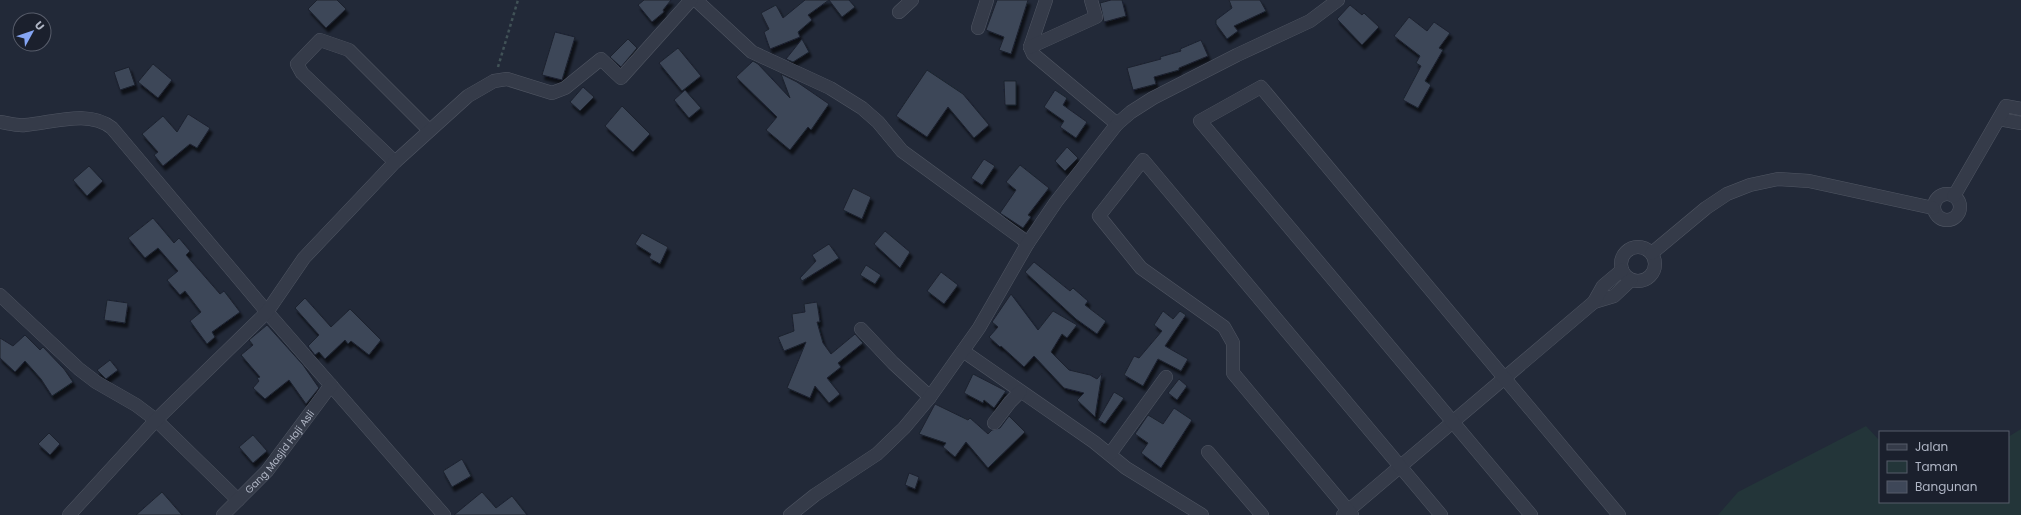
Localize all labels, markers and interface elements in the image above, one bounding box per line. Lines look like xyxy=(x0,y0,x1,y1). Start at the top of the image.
north arrow xyxy=(12,12,52,52)
text: U xyxy=(31,17,48,34)
street label: Gang Masjid Haji Asli xyxy=(241,407,318,497)
legend xyxy=(1879,431,2009,503)
text: Jalan xyxy=(1915,438,1948,455)
text: Taman xyxy=(1915,458,1958,475)
text: Bangunan xyxy=(1915,478,1977,495)

